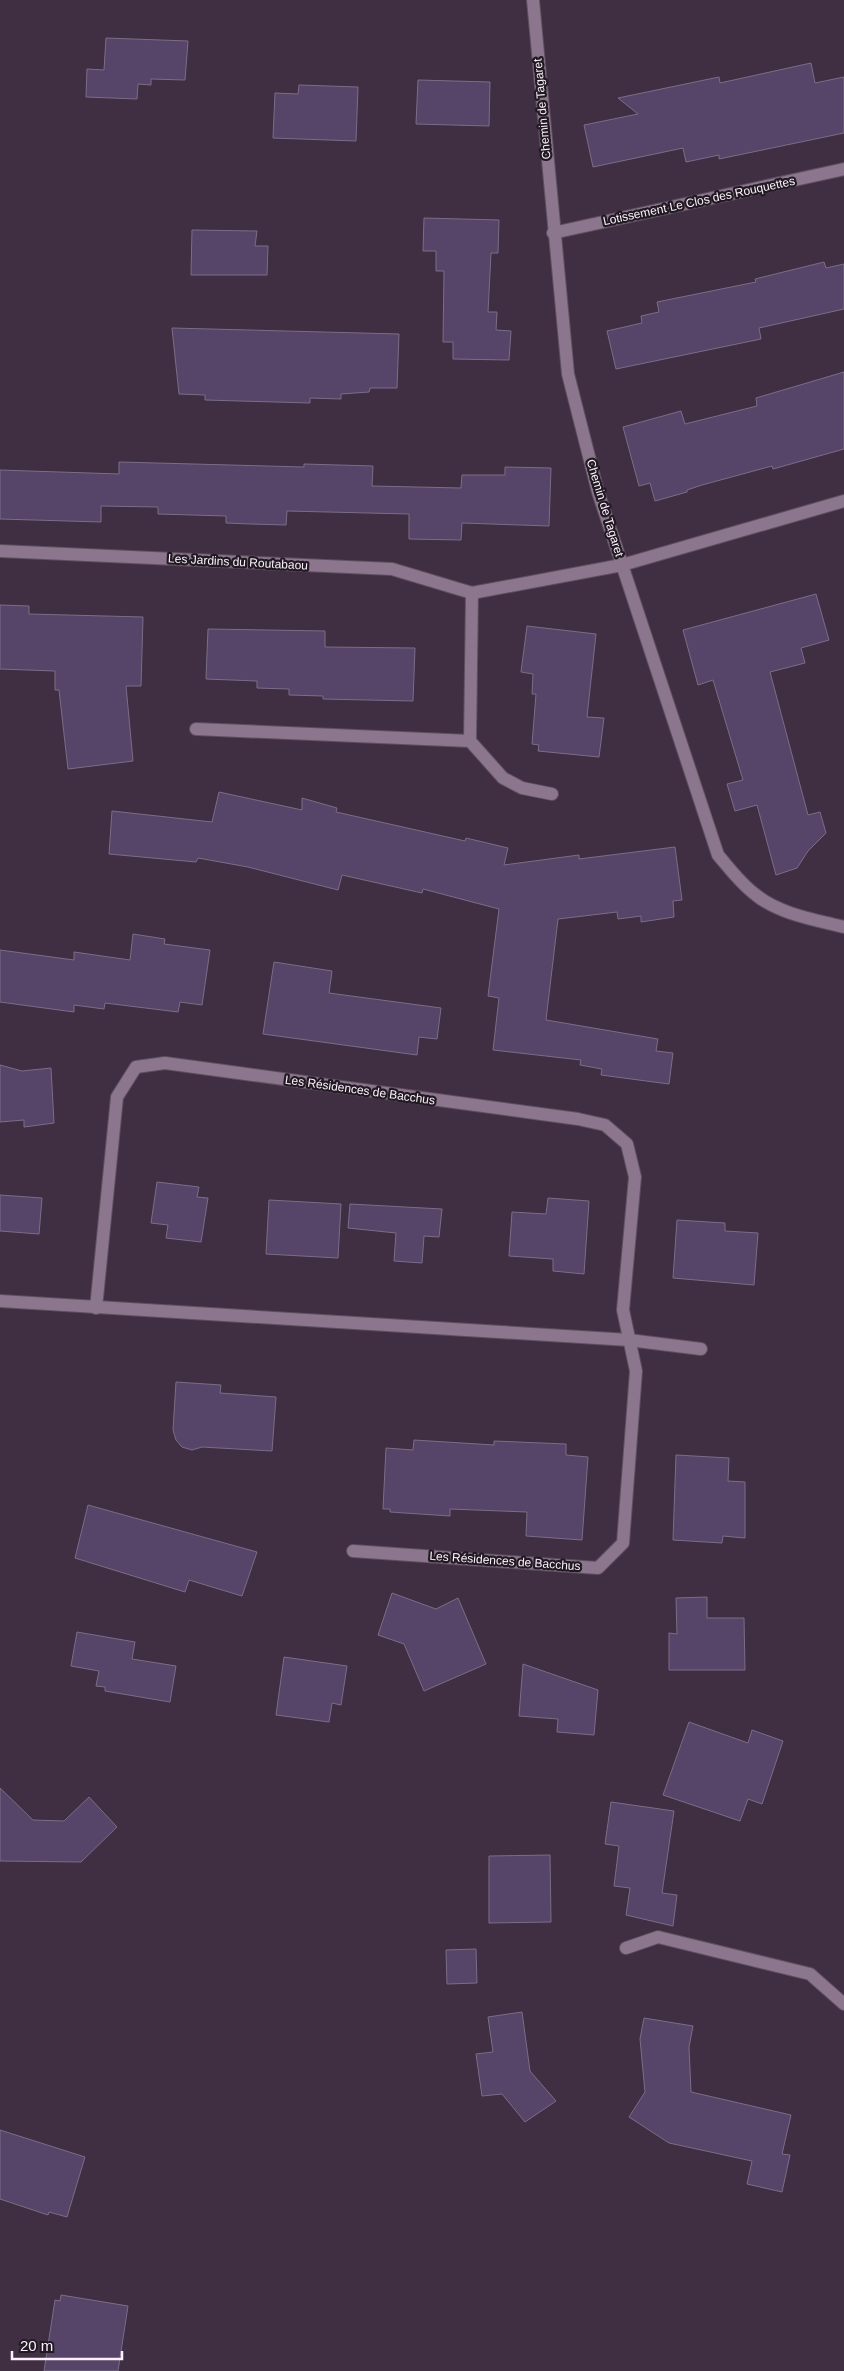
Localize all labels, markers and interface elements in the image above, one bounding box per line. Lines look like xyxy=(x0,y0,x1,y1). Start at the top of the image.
street label: Chemin de Tagaret xyxy=(531,57,553,160)
street label: Lotissement Le Clos des Rouquettes xyxy=(602,174,796,228)
street label: Chemin de Tagaret xyxy=(584,458,627,559)
street label: Les Jardins du Routabaou xyxy=(168,551,308,573)
street label: Les Résidences de Bacchus xyxy=(284,1073,436,1107)
street label: Les Résidences de Bacchus xyxy=(429,1549,581,1573)
scale bar xyxy=(12,2328,122,2360)
text: 20 m xyxy=(20,2337,53,2354)

